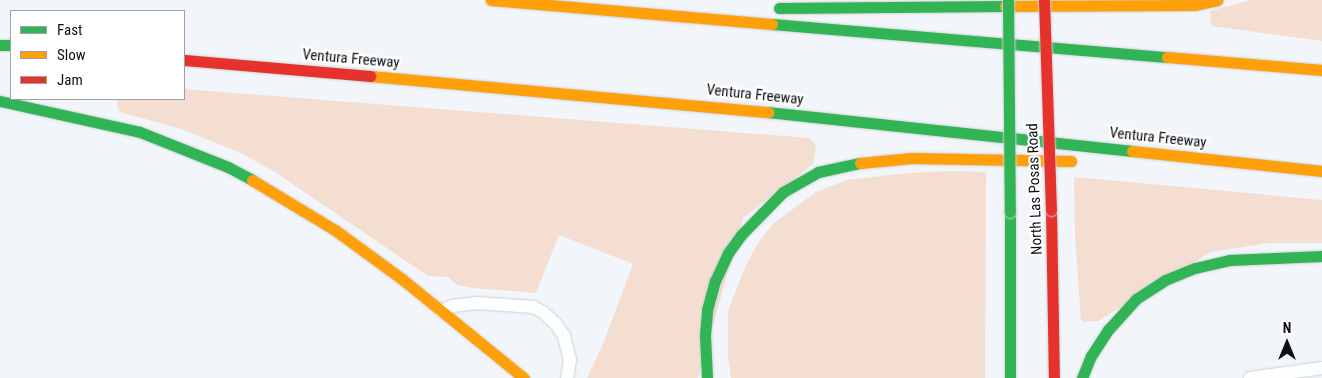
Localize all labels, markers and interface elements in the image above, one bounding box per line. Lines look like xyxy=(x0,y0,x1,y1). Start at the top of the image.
legend xyxy=(10,10,185,100)
text: Fast xyxy=(57,21,82,39)
text: Slow xyxy=(57,46,86,64)
street label: Ventura Freeway xyxy=(302,46,400,72)
text: Jam xyxy=(57,71,83,89)
street label: Ventura Freeway xyxy=(706,81,804,109)
street label: North Las Posas Road xyxy=(1024,123,1046,255)
street label: Ventura Freeway xyxy=(1109,124,1207,152)
north arrow xyxy=(1262,318,1312,368)
text: N xyxy=(1283,320,1291,336)

